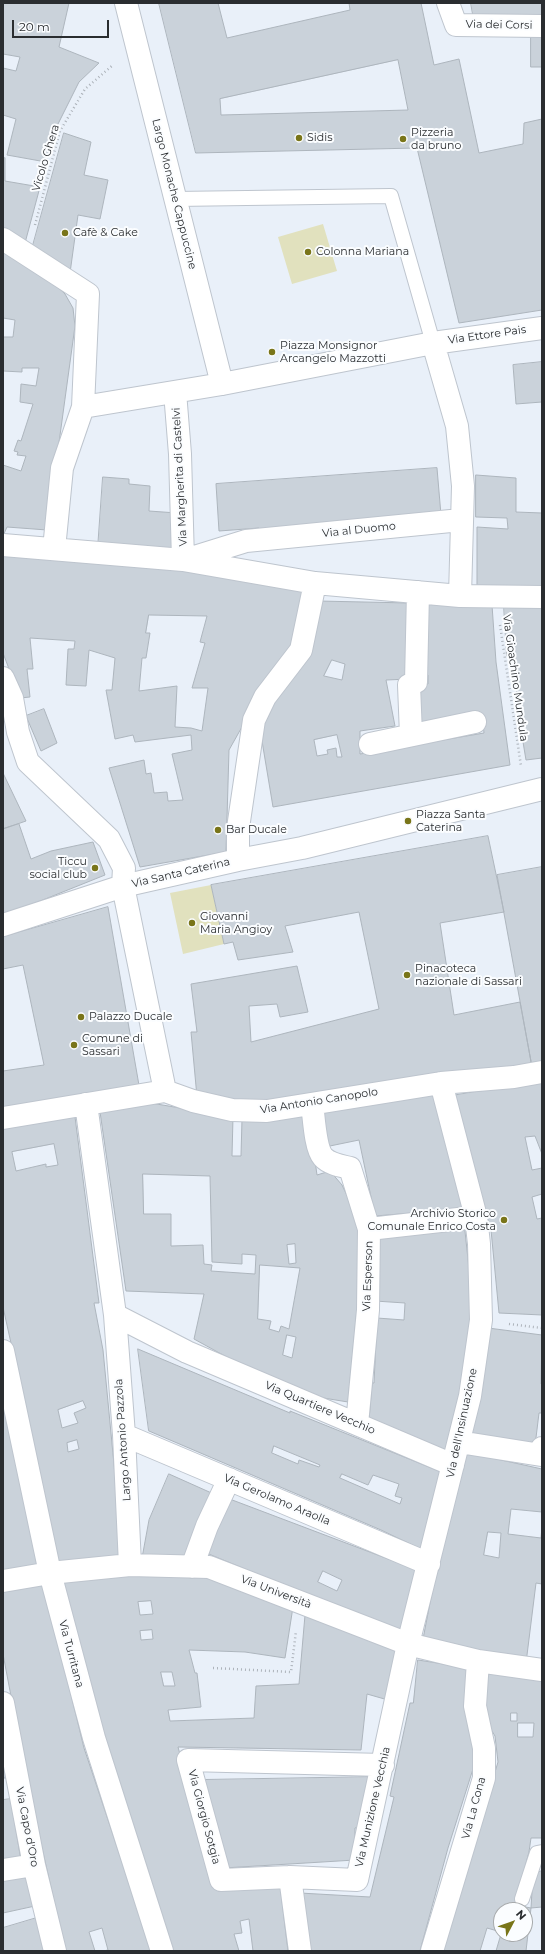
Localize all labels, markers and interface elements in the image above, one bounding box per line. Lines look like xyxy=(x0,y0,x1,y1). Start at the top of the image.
scale bar xyxy=(14,12,111,38)
street label: Via dei Corsi xyxy=(465,18,533,32)
text: 20 m xyxy=(19,19,50,34)
street label: Largo Monache Cappuccine xyxy=(149,117,199,271)
street label: Vicolo Ghera xyxy=(30,123,62,193)
place label: Pizzeria da bruno xyxy=(411,126,461,152)
place label: Sidis xyxy=(307,131,333,145)
marker: Sidis xyxy=(294,133,304,143)
marker: Pizzeria da bruno xyxy=(398,134,408,144)
place label: Cafè & Cake xyxy=(73,226,138,240)
marker: Cafè & Cake xyxy=(60,228,70,238)
place label: Colonna Mariana xyxy=(316,245,409,259)
marker: Colonna Mariana xyxy=(303,247,313,257)
street label: Via Ettore Pais xyxy=(447,323,527,347)
place label: Piazza Monsignor Arcangelo Mazzotti xyxy=(280,339,386,365)
marker: Piazza Monsignor Arcangelo Mazzotti xyxy=(267,347,277,357)
street label: Via Margherita di Castelvi xyxy=(170,407,190,547)
street label: Via al Duomo xyxy=(321,520,397,540)
street label: Via Gioachino Mundula xyxy=(500,614,530,742)
place label: Piazza Santa Caterina xyxy=(416,808,485,834)
marker: Piazza Santa Caterina xyxy=(403,816,413,826)
place label: Bar Ducale xyxy=(226,823,287,837)
marker: Bar Ducale xyxy=(213,825,223,835)
place label: Ticcu social club xyxy=(29,855,87,881)
street label: Via Santa Caterina xyxy=(131,855,231,891)
marker: Ticcu social club xyxy=(90,863,100,873)
place label: Giovanni Maria Angioy xyxy=(200,910,272,936)
marker: Giovanni Maria Angioy xyxy=(187,918,197,928)
place label: Pinacoteca nazionale di Sassari xyxy=(415,962,522,988)
marker: Pinacoteca nazionale di Sassari xyxy=(402,970,412,980)
place label: Palazzo Ducale xyxy=(89,1010,172,1024)
marker: Palazzo Ducale xyxy=(76,1012,86,1022)
place label: Comune di Sassari xyxy=(82,1032,143,1058)
marker: Comune di Sassari xyxy=(69,1040,79,1050)
street label: Via Antonio Canopolo xyxy=(259,1085,379,1117)
place label: Archivio Storico Comunale Enrico Costa xyxy=(368,1207,496,1233)
marker: Archivio Storico Comunale Enrico Costa xyxy=(499,1215,509,1225)
street label: Via Esperson xyxy=(360,1240,376,1312)
street label: Via dell'Insinuazione xyxy=(444,1367,480,1479)
street label: Largo Antonio Pazzola xyxy=(112,1378,134,1502)
street label: Via Quartiere Vecchio xyxy=(263,1379,377,1437)
street label: Via Gerolamo Araolla xyxy=(222,1472,332,1528)
street label: Via Università xyxy=(239,1572,313,1612)
street label: Via Turritana xyxy=(56,1619,86,1689)
street label: Via Munizione Vecchia xyxy=(353,1745,393,1869)
street label: Via Giorgio Sotgia xyxy=(185,1768,223,1866)
street label: Via La Cona xyxy=(459,1775,489,1841)
street label: Via Capo d'Oro xyxy=(13,1786,41,1868)
north arrow xyxy=(493,1902,533,1942)
text: N xyxy=(513,1907,529,1923)

